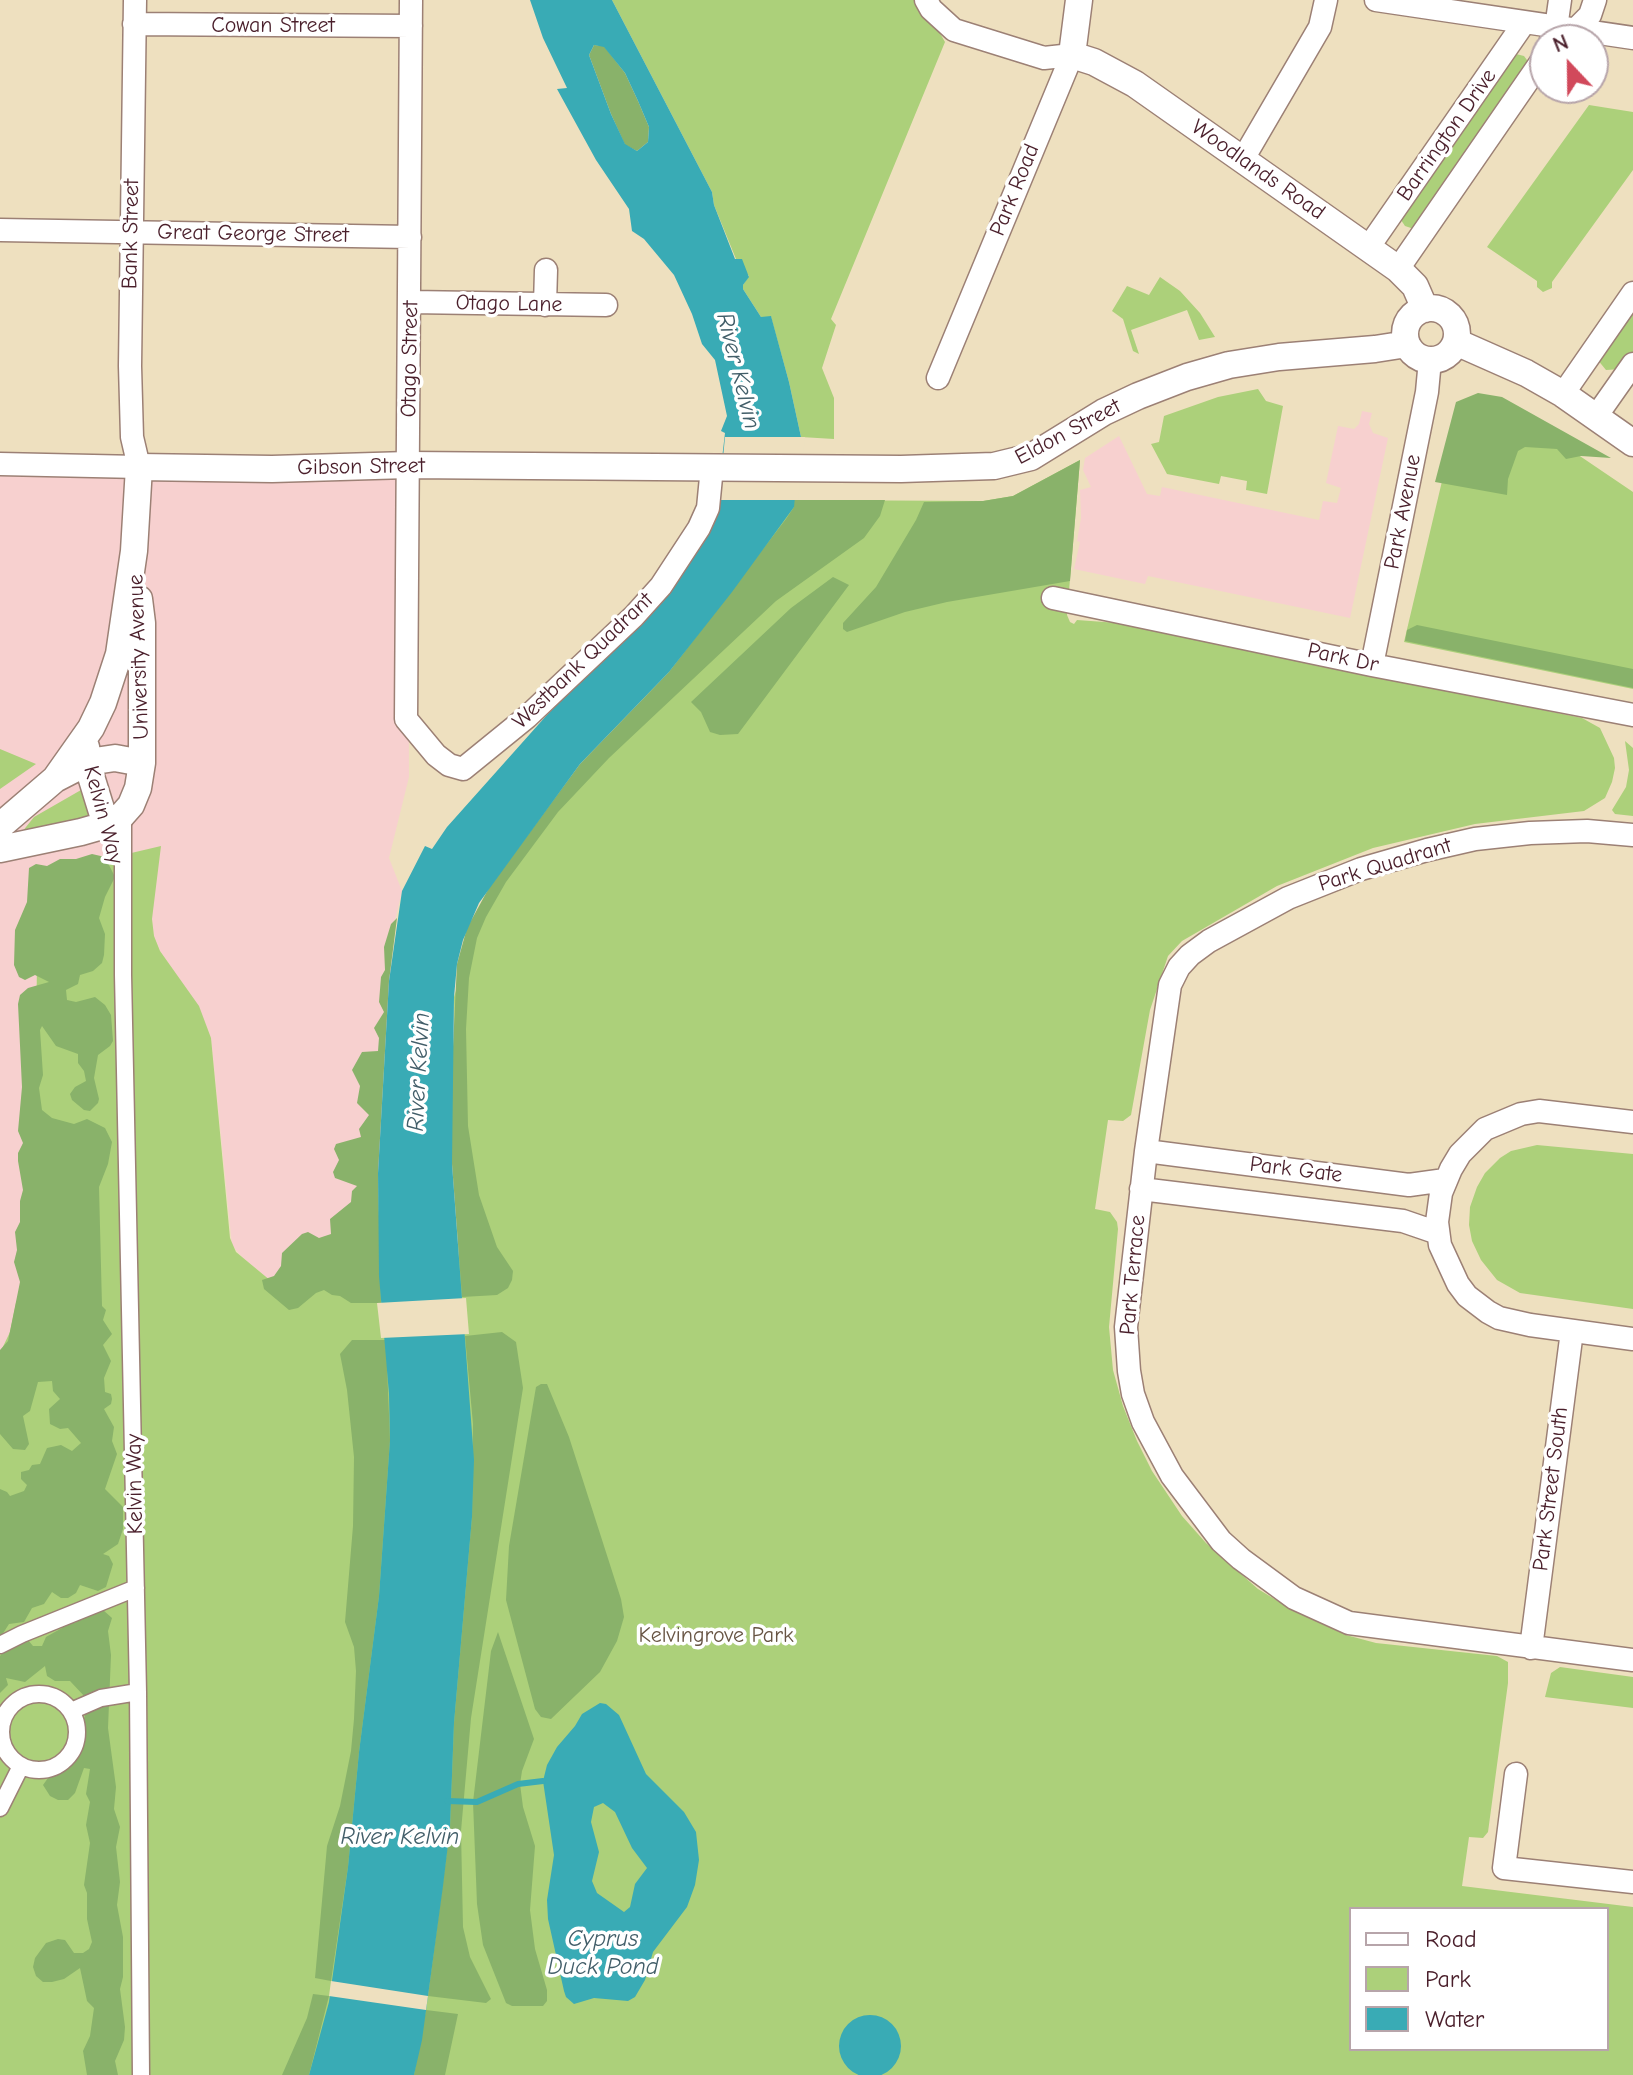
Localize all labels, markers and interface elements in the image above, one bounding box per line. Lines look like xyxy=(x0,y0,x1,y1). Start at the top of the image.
street label: Cowan Street xyxy=(211,13,335,39)
north arrow xyxy=(1529,24,1609,104)
text: N xyxy=(1549,29,1572,58)
street label: Barrington Drive xyxy=(1392,64,1502,206)
street label: Woodlands Road xyxy=(1186,114,1330,226)
street label: Park Road xyxy=(985,140,1045,240)
street label: Bank Street xyxy=(117,179,145,289)
street label: Great George Street xyxy=(157,219,349,249)
street label: Otago Lane xyxy=(455,290,563,318)
street label: Otago Street xyxy=(396,300,424,418)
water label: River Kelvin xyxy=(710,310,766,432)
street label: Eldon Street xyxy=(1011,393,1125,471)
street label: Park Avenue xyxy=(1379,452,1427,572)
street label: Gibson Street xyxy=(297,453,425,481)
street label: University Avenue xyxy=(123,574,155,740)
street label: Westbank Quadrant xyxy=(507,587,659,735)
street label: Park Dr xyxy=(1305,638,1381,678)
street label: Kelvin Way xyxy=(77,763,129,867)
street label: Park Quadrant xyxy=(1315,832,1455,898)
water label: River Kelvin xyxy=(402,1012,436,1132)
street label: Park Gate xyxy=(1248,1151,1344,1189)
street label: Park Terrace xyxy=(1115,1214,1151,1336)
street label: Park Street South xyxy=(1528,1405,1574,1573)
street label: Kelvin Way xyxy=(121,1433,149,1535)
park label: Kelvingrove Park xyxy=(638,1623,794,1649)
water label: River Kelvin xyxy=(341,1823,459,1851)
legend xyxy=(1349,1907,1609,2051)
water label: Cyprus Duck Pond xyxy=(547,1925,659,1981)
text: Road xyxy=(1425,1925,1477,1953)
text: Park xyxy=(1425,1965,1471,1993)
text: Water xyxy=(1425,2005,1484,2033)

